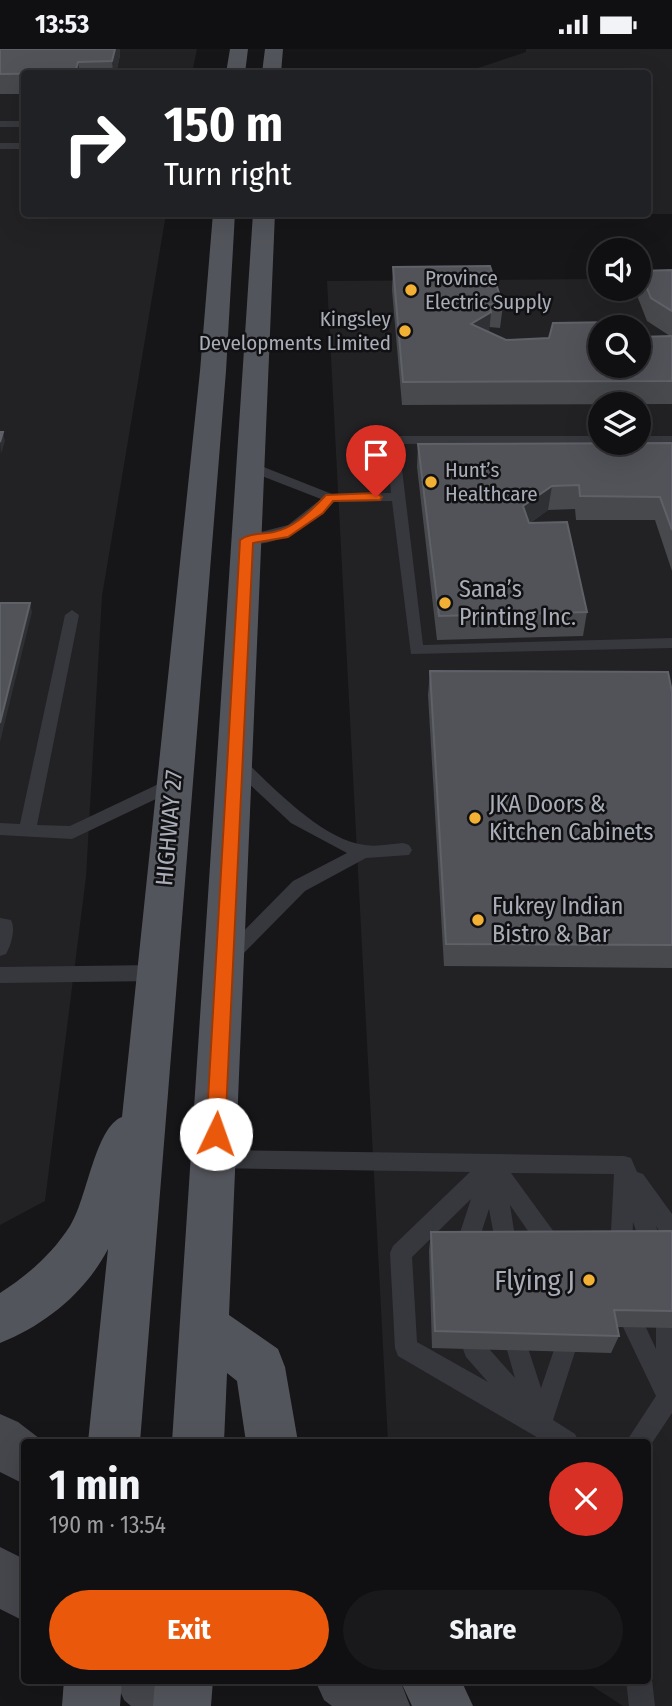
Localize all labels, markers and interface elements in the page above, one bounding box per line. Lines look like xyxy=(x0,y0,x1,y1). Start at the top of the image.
text: 13:53 xyxy=(35,9,89,40)
text: 150 m xyxy=(164,95,283,154)
icon: right xyxy=(49,98,140,189)
text: Turn right xyxy=(164,155,291,193)
map controls xyxy=(588,238,651,455)
button: sound xyxy=(588,238,651,301)
place label: Province Electric Supply xyxy=(425,265,552,315)
marker: Province Electric Supply xyxy=(403,282,419,298)
place label: Kingsley Developments Limited xyxy=(199,306,392,356)
button: search xyxy=(588,315,651,378)
marker: Kingsley Developments Limited xyxy=(397,323,413,339)
button: layers xyxy=(588,392,651,455)
pin xyxy=(346,425,406,497)
icon: arrive xyxy=(357,436,395,474)
place label: Hunt’s Healthcare xyxy=(445,457,538,507)
marker: Hunt’s Healthcare xyxy=(423,474,439,490)
place label: Sana’s Printing Inc. xyxy=(459,575,576,631)
marker: Sana’s Printing Inc. xyxy=(437,595,453,611)
street label: HIGHWAY 27 xyxy=(150,769,188,887)
place label: JKA Doors & Kitchen Cabinets xyxy=(489,790,653,846)
marker: JKA Doors & Kitchen Cabinets xyxy=(467,810,483,826)
place label: Fukrey Indian Bistro & Bar xyxy=(492,892,623,948)
marker: Fukrey Indian Bistro & Bar xyxy=(470,912,486,928)
position arrow xyxy=(179,1097,253,1171)
place label: Flying J xyxy=(494,1264,575,1297)
marker: Flying J xyxy=(581,1272,597,1288)
text: 1 min xyxy=(49,1460,140,1510)
button: close xyxy=(549,1462,623,1536)
text: 190 m · 13:54 xyxy=(49,1511,166,1539)
button: Exit xyxy=(49,1590,329,1670)
button: Share xyxy=(343,1590,623,1670)

